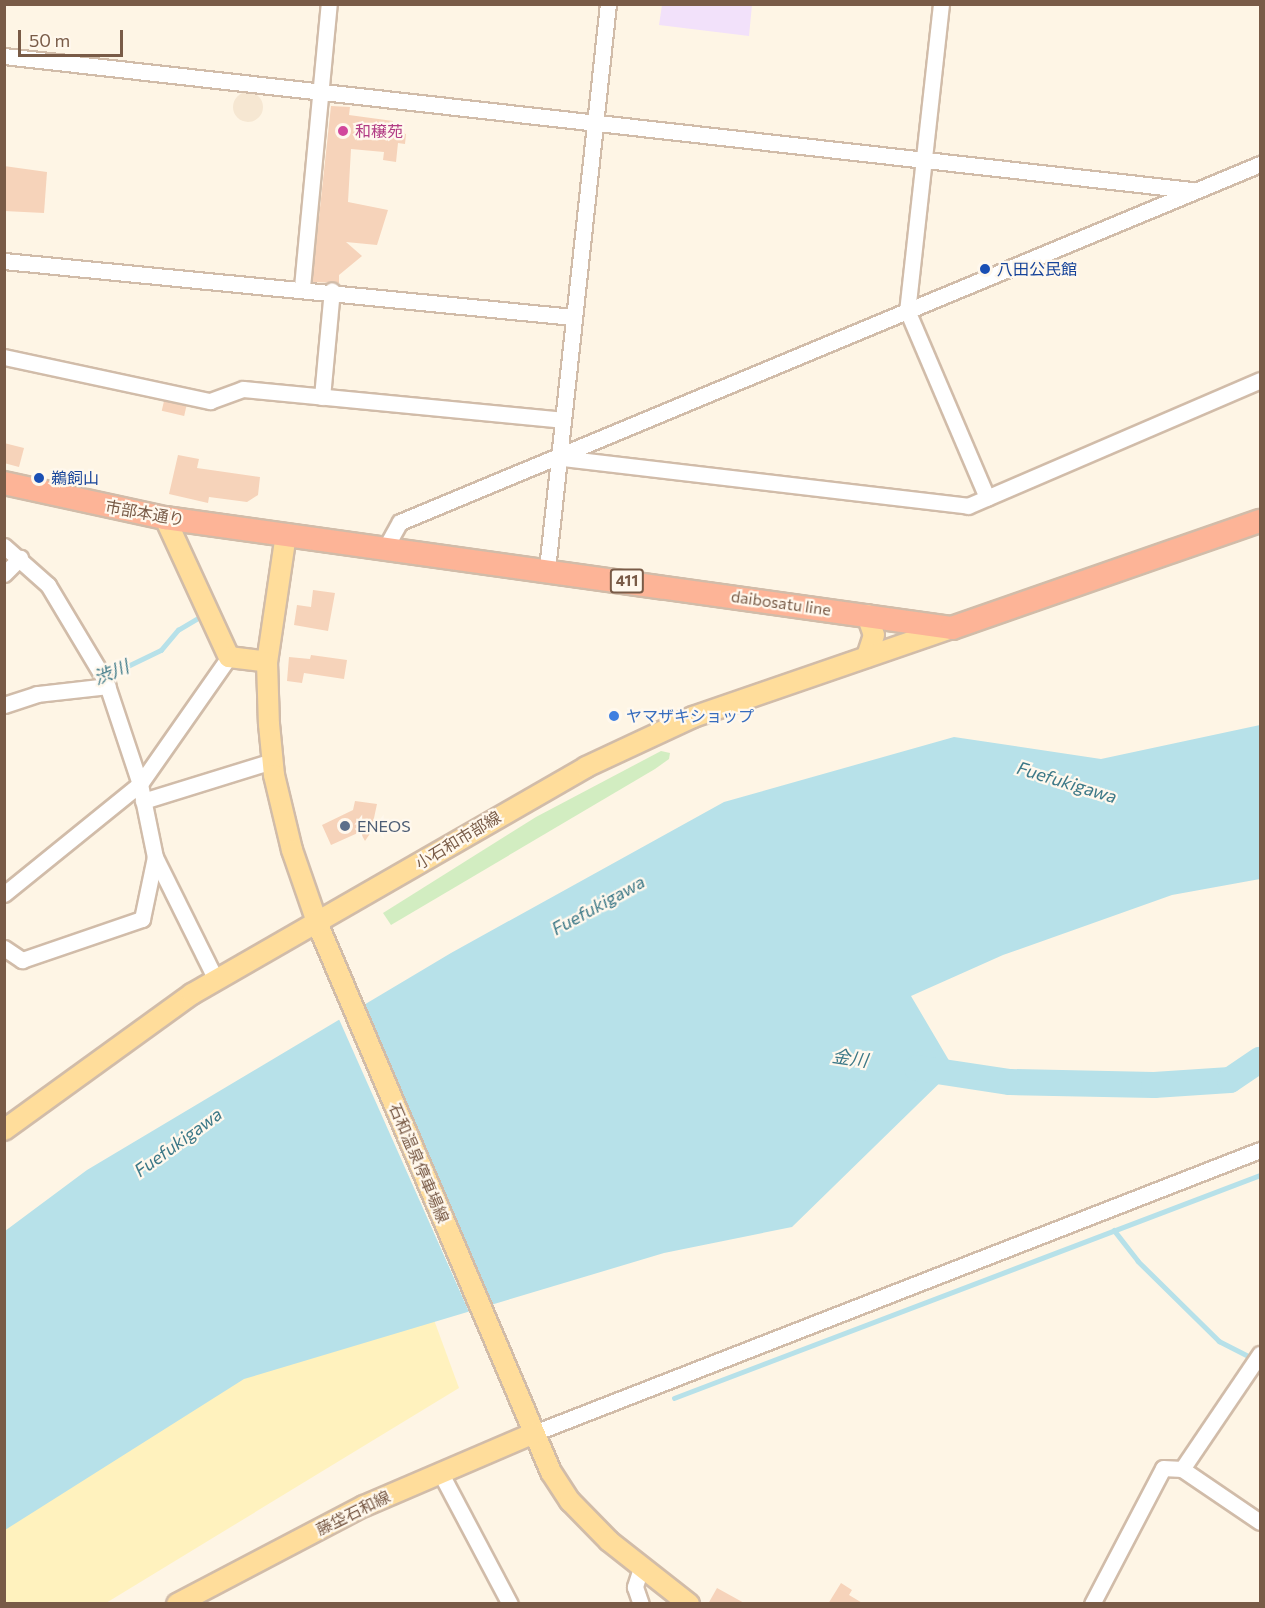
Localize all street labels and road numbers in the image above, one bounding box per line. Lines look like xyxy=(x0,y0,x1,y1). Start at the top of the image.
street label: 市部本通り xyxy=(104,497,186,529)
road number: 411 xyxy=(609,569,645,593)
street label: daibosatu line xyxy=(730,586,832,620)
street label: 小石和市部線 xyxy=(412,807,504,873)
street label: 石和温泉停車場線 xyxy=(385,1100,453,1226)
street label: 藤垈石和線 xyxy=(313,1487,393,1539)

